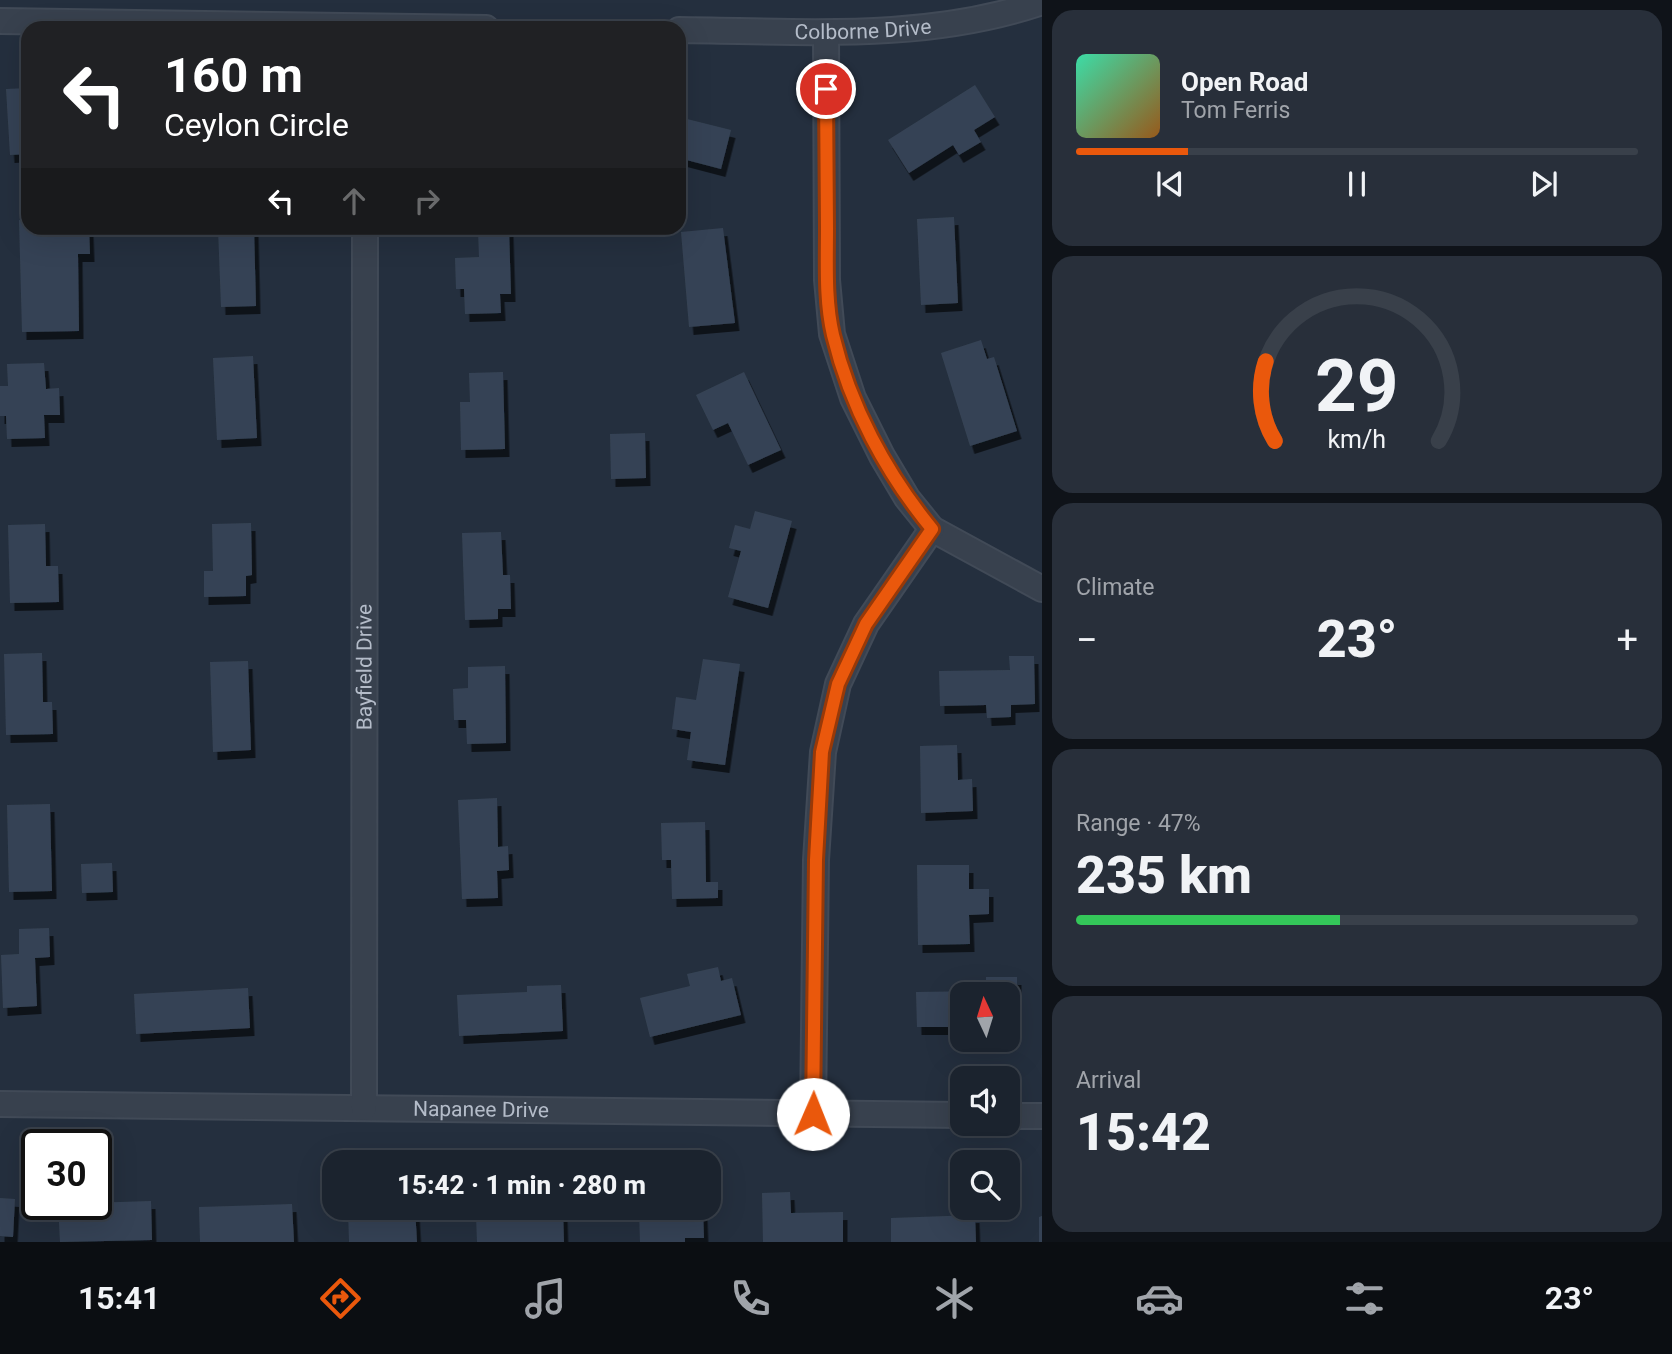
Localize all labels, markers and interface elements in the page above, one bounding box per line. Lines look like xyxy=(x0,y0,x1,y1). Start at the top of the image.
street label: Colborne Drive xyxy=(794,14,933,44)
text: 160 m xyxy=(164,47,303,104)
icon: left xyxy=(49,49,140,140)
pin xyxy=(796,59,856,119)
text: Open Road xyxy=(1181,67,1309,97)
icon: arrive xyxy=(807,70,845,108)
text: Tom Ferris xyxy=(1181,97,1290,124)
text: Ceylon Circle xyxy=(164,106,349,144)
icon: previous xyxy=(1151,165,1189,203)
icon: pause xyxy=(1338,165,1376,203)
icon: next xyxy=(1525,165,1563,203)
icon: left xyxy=(262,182,300,220)
icon: ahead xyxy=(335,182,373,220)
icon: right xyxy=(408,182,446,220)
text: 29 xyxy=(1315,343,1399,429)
text: km/h xyxy=(1328,424,1386,453)
text: Climate xyxy=(1076,574,1155,601)
street label: Bayfield Drive xyxy=(352,604,377,730)
text: 23° xyxy=(1317,609,1397,670)
text: − xyxy=(1076,618,1098,662)
text: + xyxy=(1616,618,1638,662)
text: Range · 47% xyxy=(1076,810,1201,837)
text: 235 km xyxy=(1076,845,1252,906)
north arrow xyxy=(950,982,1020,1052)
map controls xyxy=(950,982,1020,1220)
button: sound xyxy=(950,1066,1020,1136)
text: Arrival xyxy=(1076,1067,1141,1094)
position arrow xyxy=(776,1077,850,1151)
street label: Napanee Drive xyxy=(413,1097,549,1122)
text: 15:42 xyxy=(1076,1102,1211,1163)
speed limit sign: 30 xyxy=(21,1129,112,1220)
button: search xyxy=(950,1150,1020,1220)
text: 15:42 · 1 min · 280 m xyxy=(397,1170,646,1200)
icon: directions xyxy=(316,1274,365,1323)
icon: music xyxy=(521,1274,570,1323)
icon: phone xyxy=(726,1274,775,1323)
icon: climate xyxy=(930,1274,979,1323)
icon: car xyxy=(1135,1274,1184,1323)
icon: filters xyxy=(1340,1274,1389,1323)
text: 15:41 xyxy=(78,1279,160,1317)
text: 23° xyxy=(1545,1279,1594,1317)

